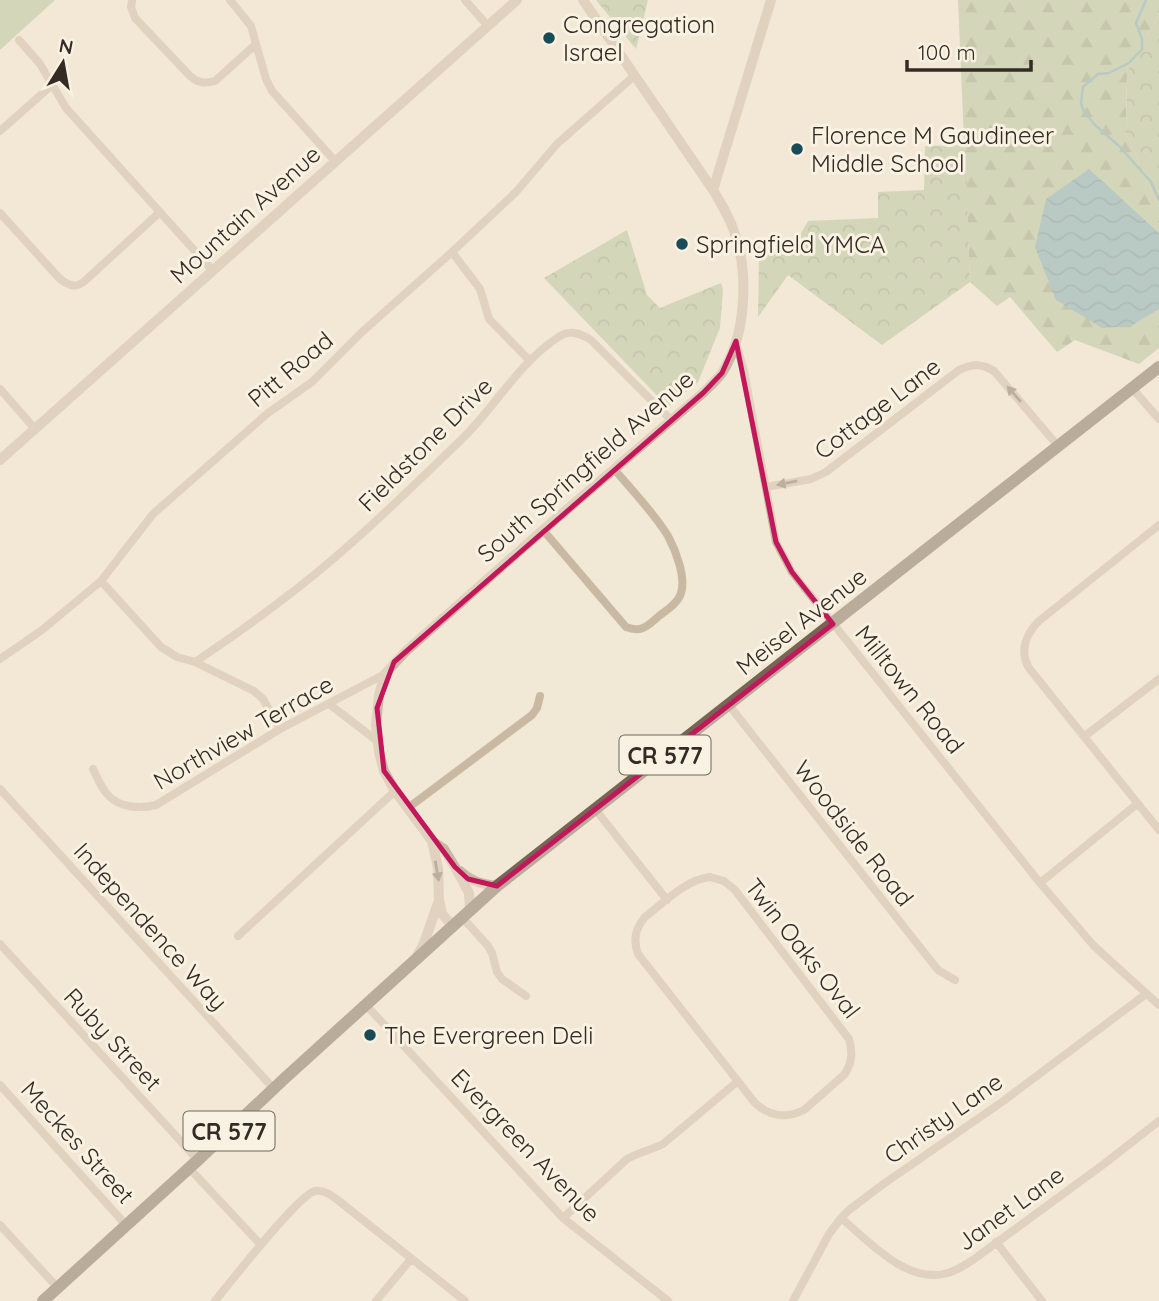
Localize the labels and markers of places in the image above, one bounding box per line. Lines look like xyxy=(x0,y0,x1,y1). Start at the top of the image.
place label: Congregation Israel xyxy=(563,9,715,67)
marker: Congregation Israel xyxy=(541,30,557,46)
place label: Florence M Gaudineer Middle School xyxy=(811,120,1054,178)
marker: Florence M Gaudineer Middle School xyxy=(789,141,805,157)
place label: Springfield YMCA xyxy=(696,229,885,259)
marker: Springfield YMCA xyxy=(674,236,690,252)
place label: The Evergreen Deli xyxy=(384,1020,593,1050)
marker: The Evergreen Deli xyxy=(362,1027,378,1043)

